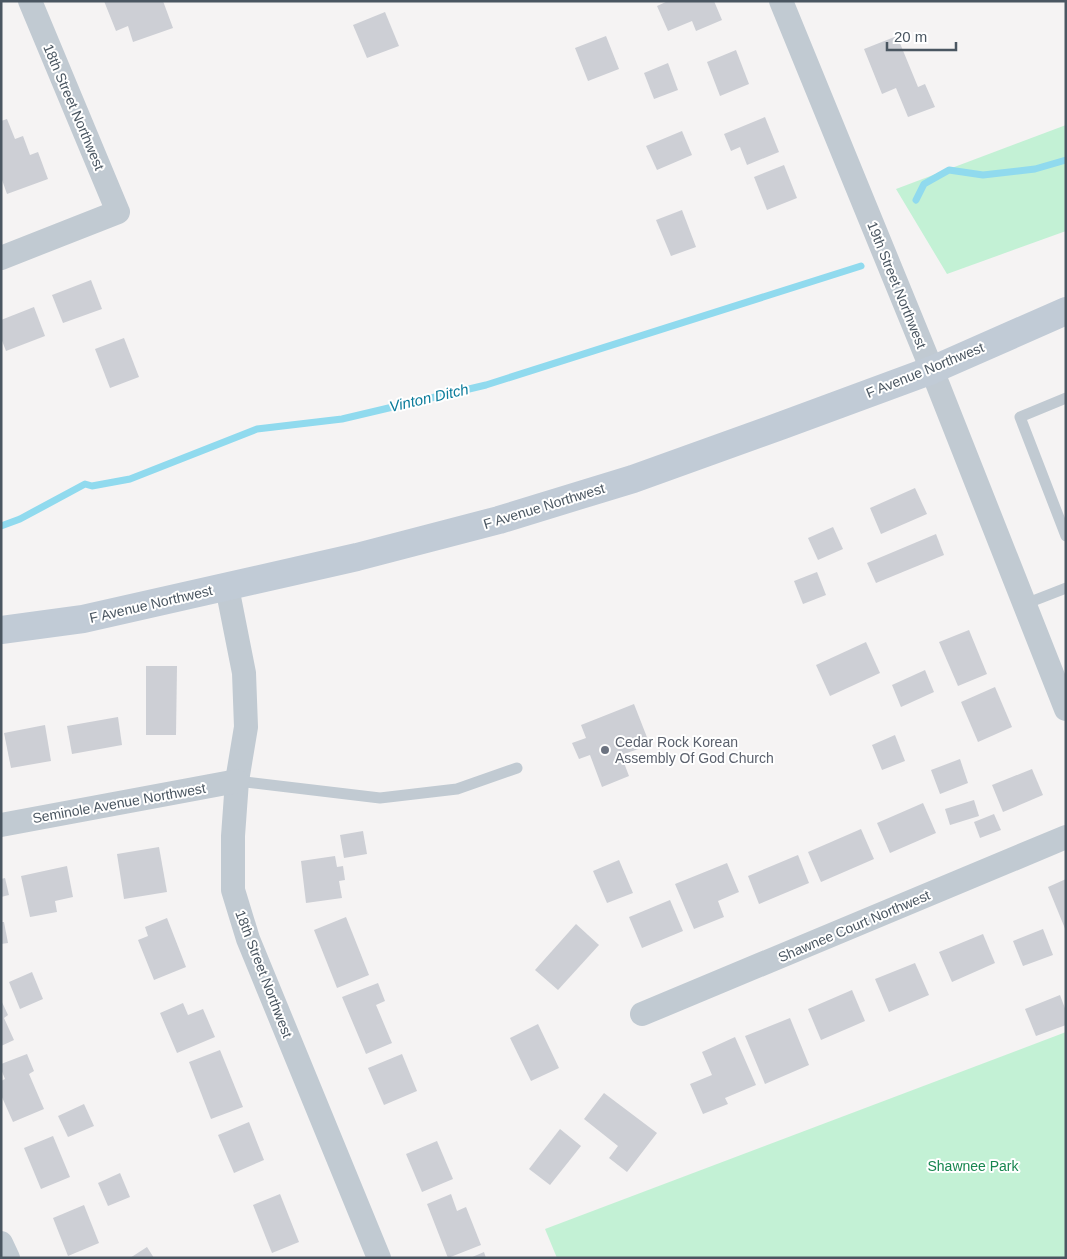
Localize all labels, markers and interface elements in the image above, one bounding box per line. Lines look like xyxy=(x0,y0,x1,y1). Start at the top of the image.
scale bar xyxy=(887,20,956,52)
text: 20 m xyxy=(894,28,927,45)
street label: 18th Street Northwest xyxy=(40,42,108,173)
street label: 19th Street Northwest xyxy=(864,219,930,351)
street label: F Avenue Northwest xyxy=(864,339,986,401)
water label: Vinton Ditch xyxy=(388,380,470,415)
street label: F Avenue Northwest xyxy=(482,480,607,532)
street label: F Avenue Northwest xyxy=(88,582,214,626)
place label: Cedar Rock Korean Assembly Of God Church xyxy=(615,734,774,766)
marker: Cedar Rock Korean Assembly Of God Church xyxy=(599,744,611,756)
street label: Seminole Avenue Northwest xyxy=(31,780,207,826)
street label: Shawnee Court Northwest xyxy=(776,887,932,965)
street label: 18th Street Northwest xyxy=(232,908,296,1040)
park label: Shawnee Park xyxy=(927,1158,1020,1174)

